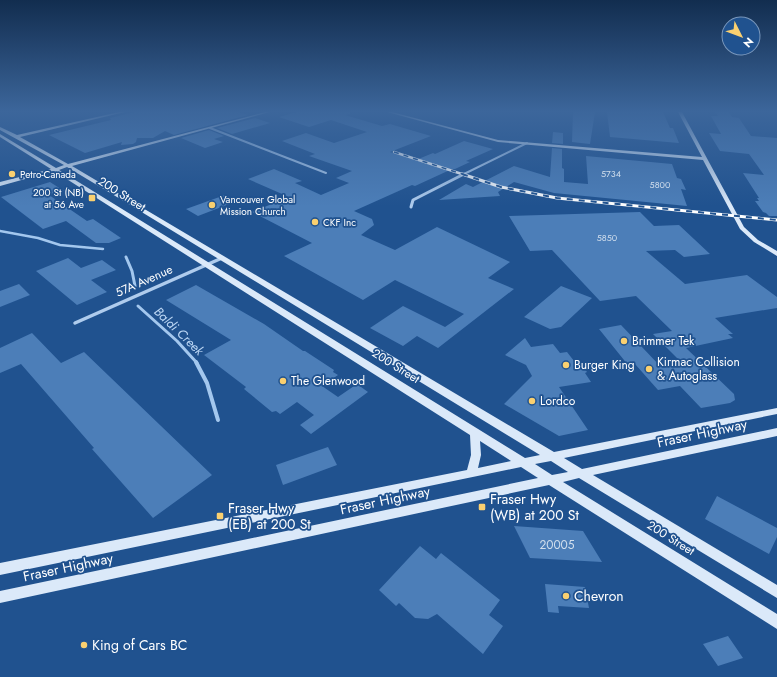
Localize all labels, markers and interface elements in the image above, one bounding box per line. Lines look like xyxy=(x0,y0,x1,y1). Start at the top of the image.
north arrow xyxy=(721,16,761,56)
text: N xyxy=(740,34,757,51)
place label: Petro-Canada xyxy=(20,167,76,182)
house number: 5734 xyxy=(601,167,621,180)
marker: Petro-Canada xyxy=(7,169,17,179)
street label: 200 Street xyxy=(95,172,150,216)
house number: 5800 xyxy=(650,178,671,191)
place label: 200 St (NB) at 56 Ave xyxy=(33,185,84,212)
place label: Vancouver Global Mission Church xyxy=(220,192,295,219)
marker: 200 St (NB) at 56 Ave xyxy=(87,193,97,203)
marker: Vancouver Global Mission Church xyxy=(207,200,217,210)
place label: CKF Inc xyxy=(323,215,356,230)
marker: CKF Inc xyxy=(310,217,320,227)
house number: 5850 xyxy=(597,231,618,244)
street label: 57A Avenue xyxy=(113,260,175,302)
water label: Baldi Creek xyxy=(150,302,209,360)
place label: Brimmer Tek xyxy=(632,332,695,350)
marker: Brimmer Tek xyxy=(619,336,629,346)
street label: 200 Street xyxy=(369,344,424,388)
place label: Kirmac Collision & Autoglass xyxy=(657,353,740,385)
place label: Burger King xyxy=(574,356,635,374)
marker: Burger King xyxy=(561,360,571,370)
marker: Kirmac Collision & Autoglass xyxy=(644,364,654,374)
place label: The Glenwood xyxy=(291,372,365,390)
marker: The Glenwood xyxy=(278,376,288,386)
place label: Lordco xyxy=(540,392,576,410)
marker: Lordco xyxy=(527,396,537,406)
street label: Fraser Highway xyxy=(655,414,750,452)
street label: Fraser Highway xyxy=(338,481,433,519)
place label: Fraser Hwy (WB) at 200 St xyxy=(490,489,579,525)
place label: Fraser Hwy (EB) at 200 St xyxy=(228,498,311,534)
marker: Fraser Hwy (WB) at 200 St xyxy=(477,502,487,512)
marker: Fraser Hwy (EB) at 200 St xyxy=(215,511,225,521)
street label: 200 Street xyxy=(644,516,699,560)
house number: 20005 xyxy=(539,536,575,554)
street label: Fraser Highway xyxy=(21,548,116,586)
place label: Chevron xyxy=(574,586,624,606)
marker: Chevron xyxy=(561,591,571,601)
place label: King of Cars BC xyxy=(92,635,187,655)
marker: King of Cars BC xyxy=(79,640,89,650)

